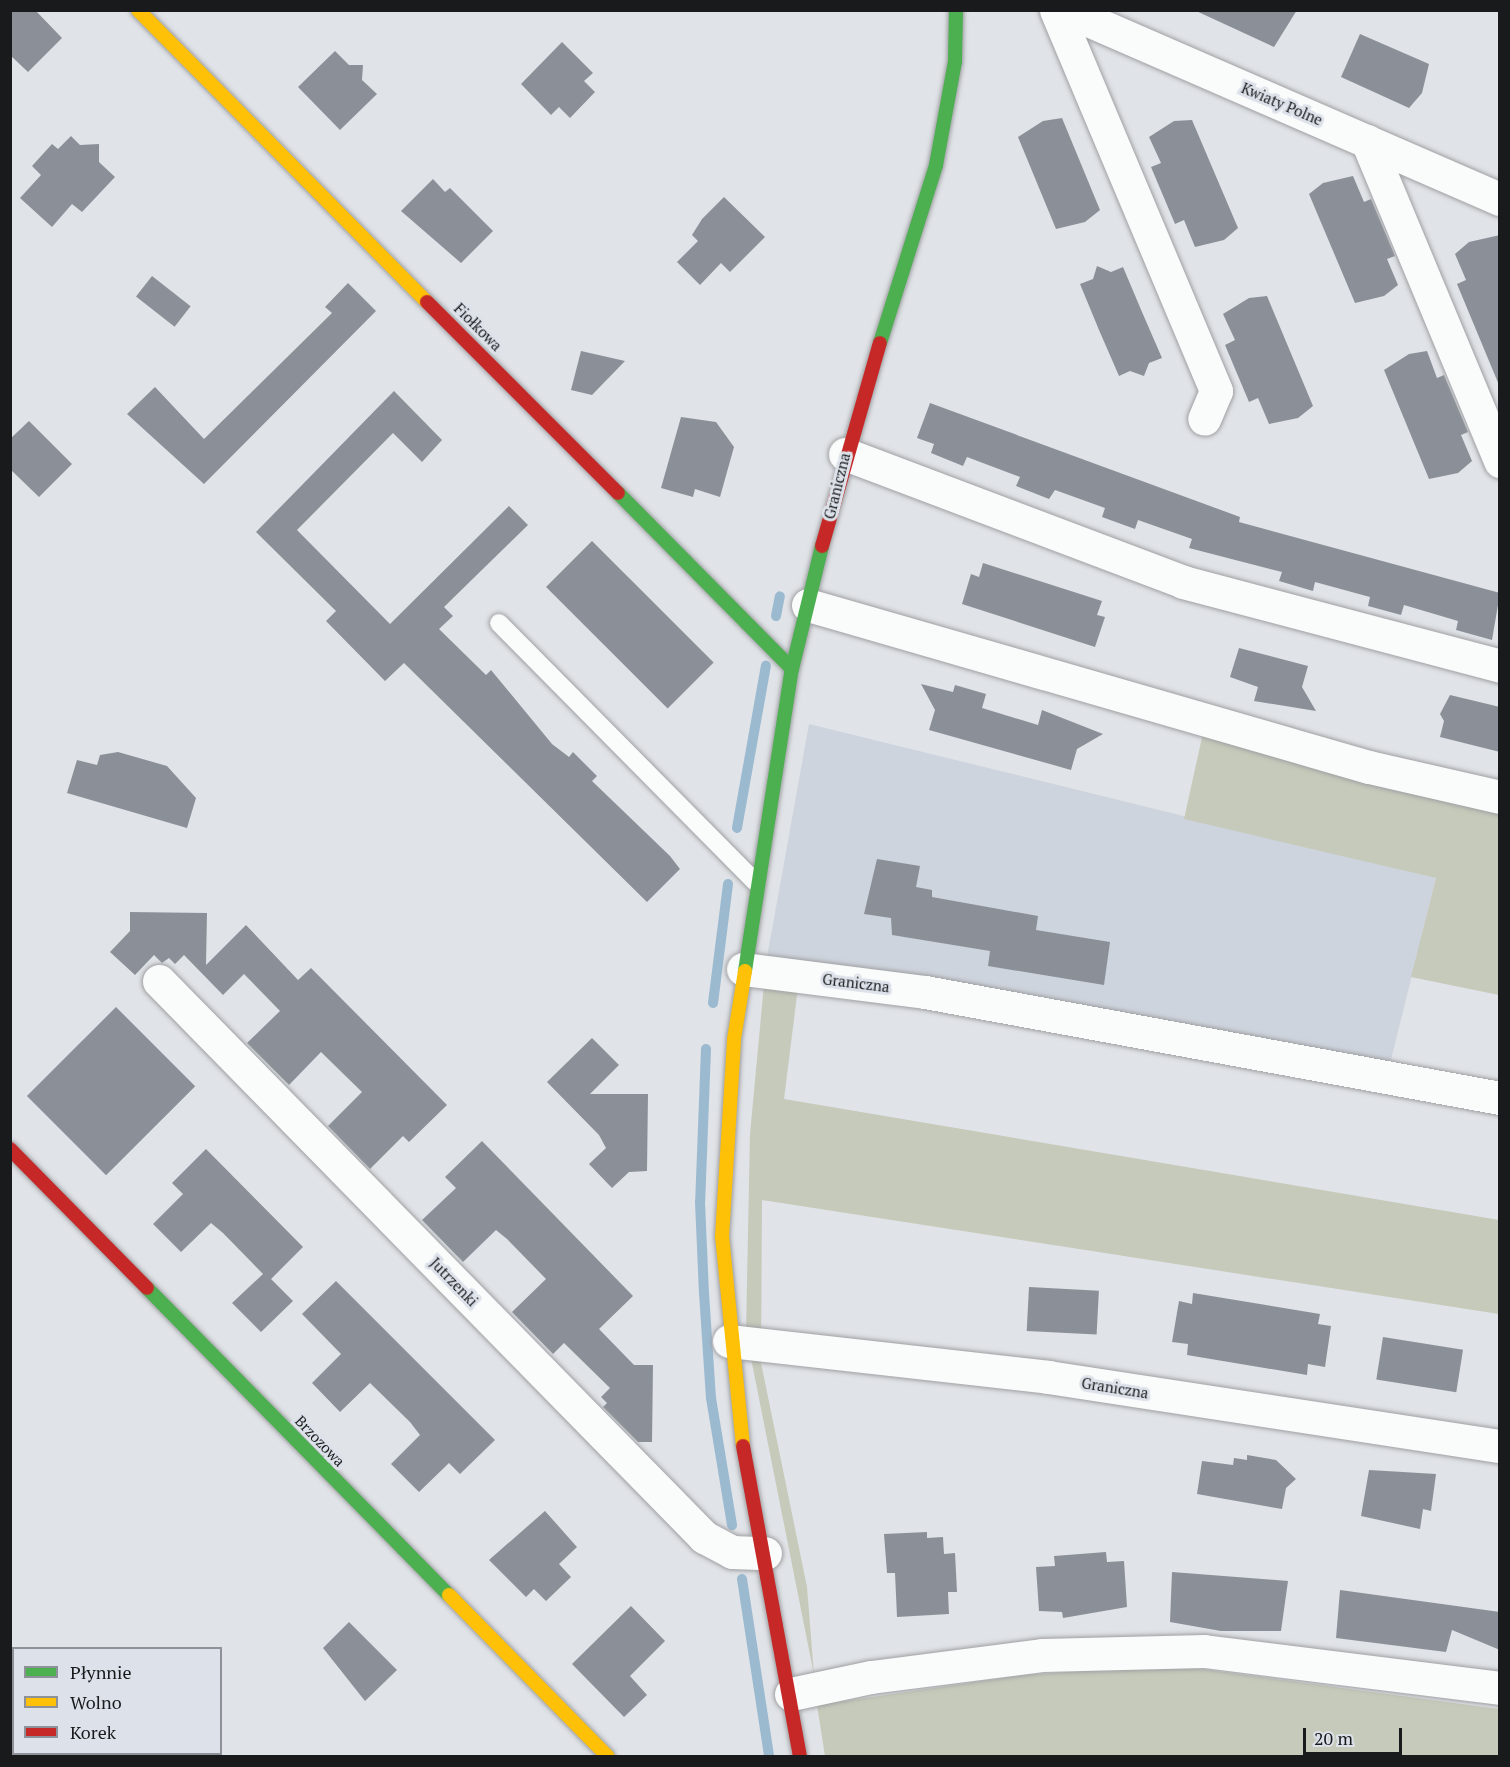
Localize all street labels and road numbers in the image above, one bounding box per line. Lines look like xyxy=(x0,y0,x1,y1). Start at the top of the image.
street label: Kwiaty Polne xyxy=(1239,79,1325,129)
street label: Fiołkowa xyxy=(450,299,506,355)
street label: Graniczna xyxy=(820,451,854,521)
street label: Graniczna xyxy=(821,970,891,996)
street label: Jutrzenki xyxy=(426,1254,482,1310)
street label: Graniczna xyxy=(1080,1374,1150,1402)
street label: Brzozowa xyxy=(291,1412,349,1470)

